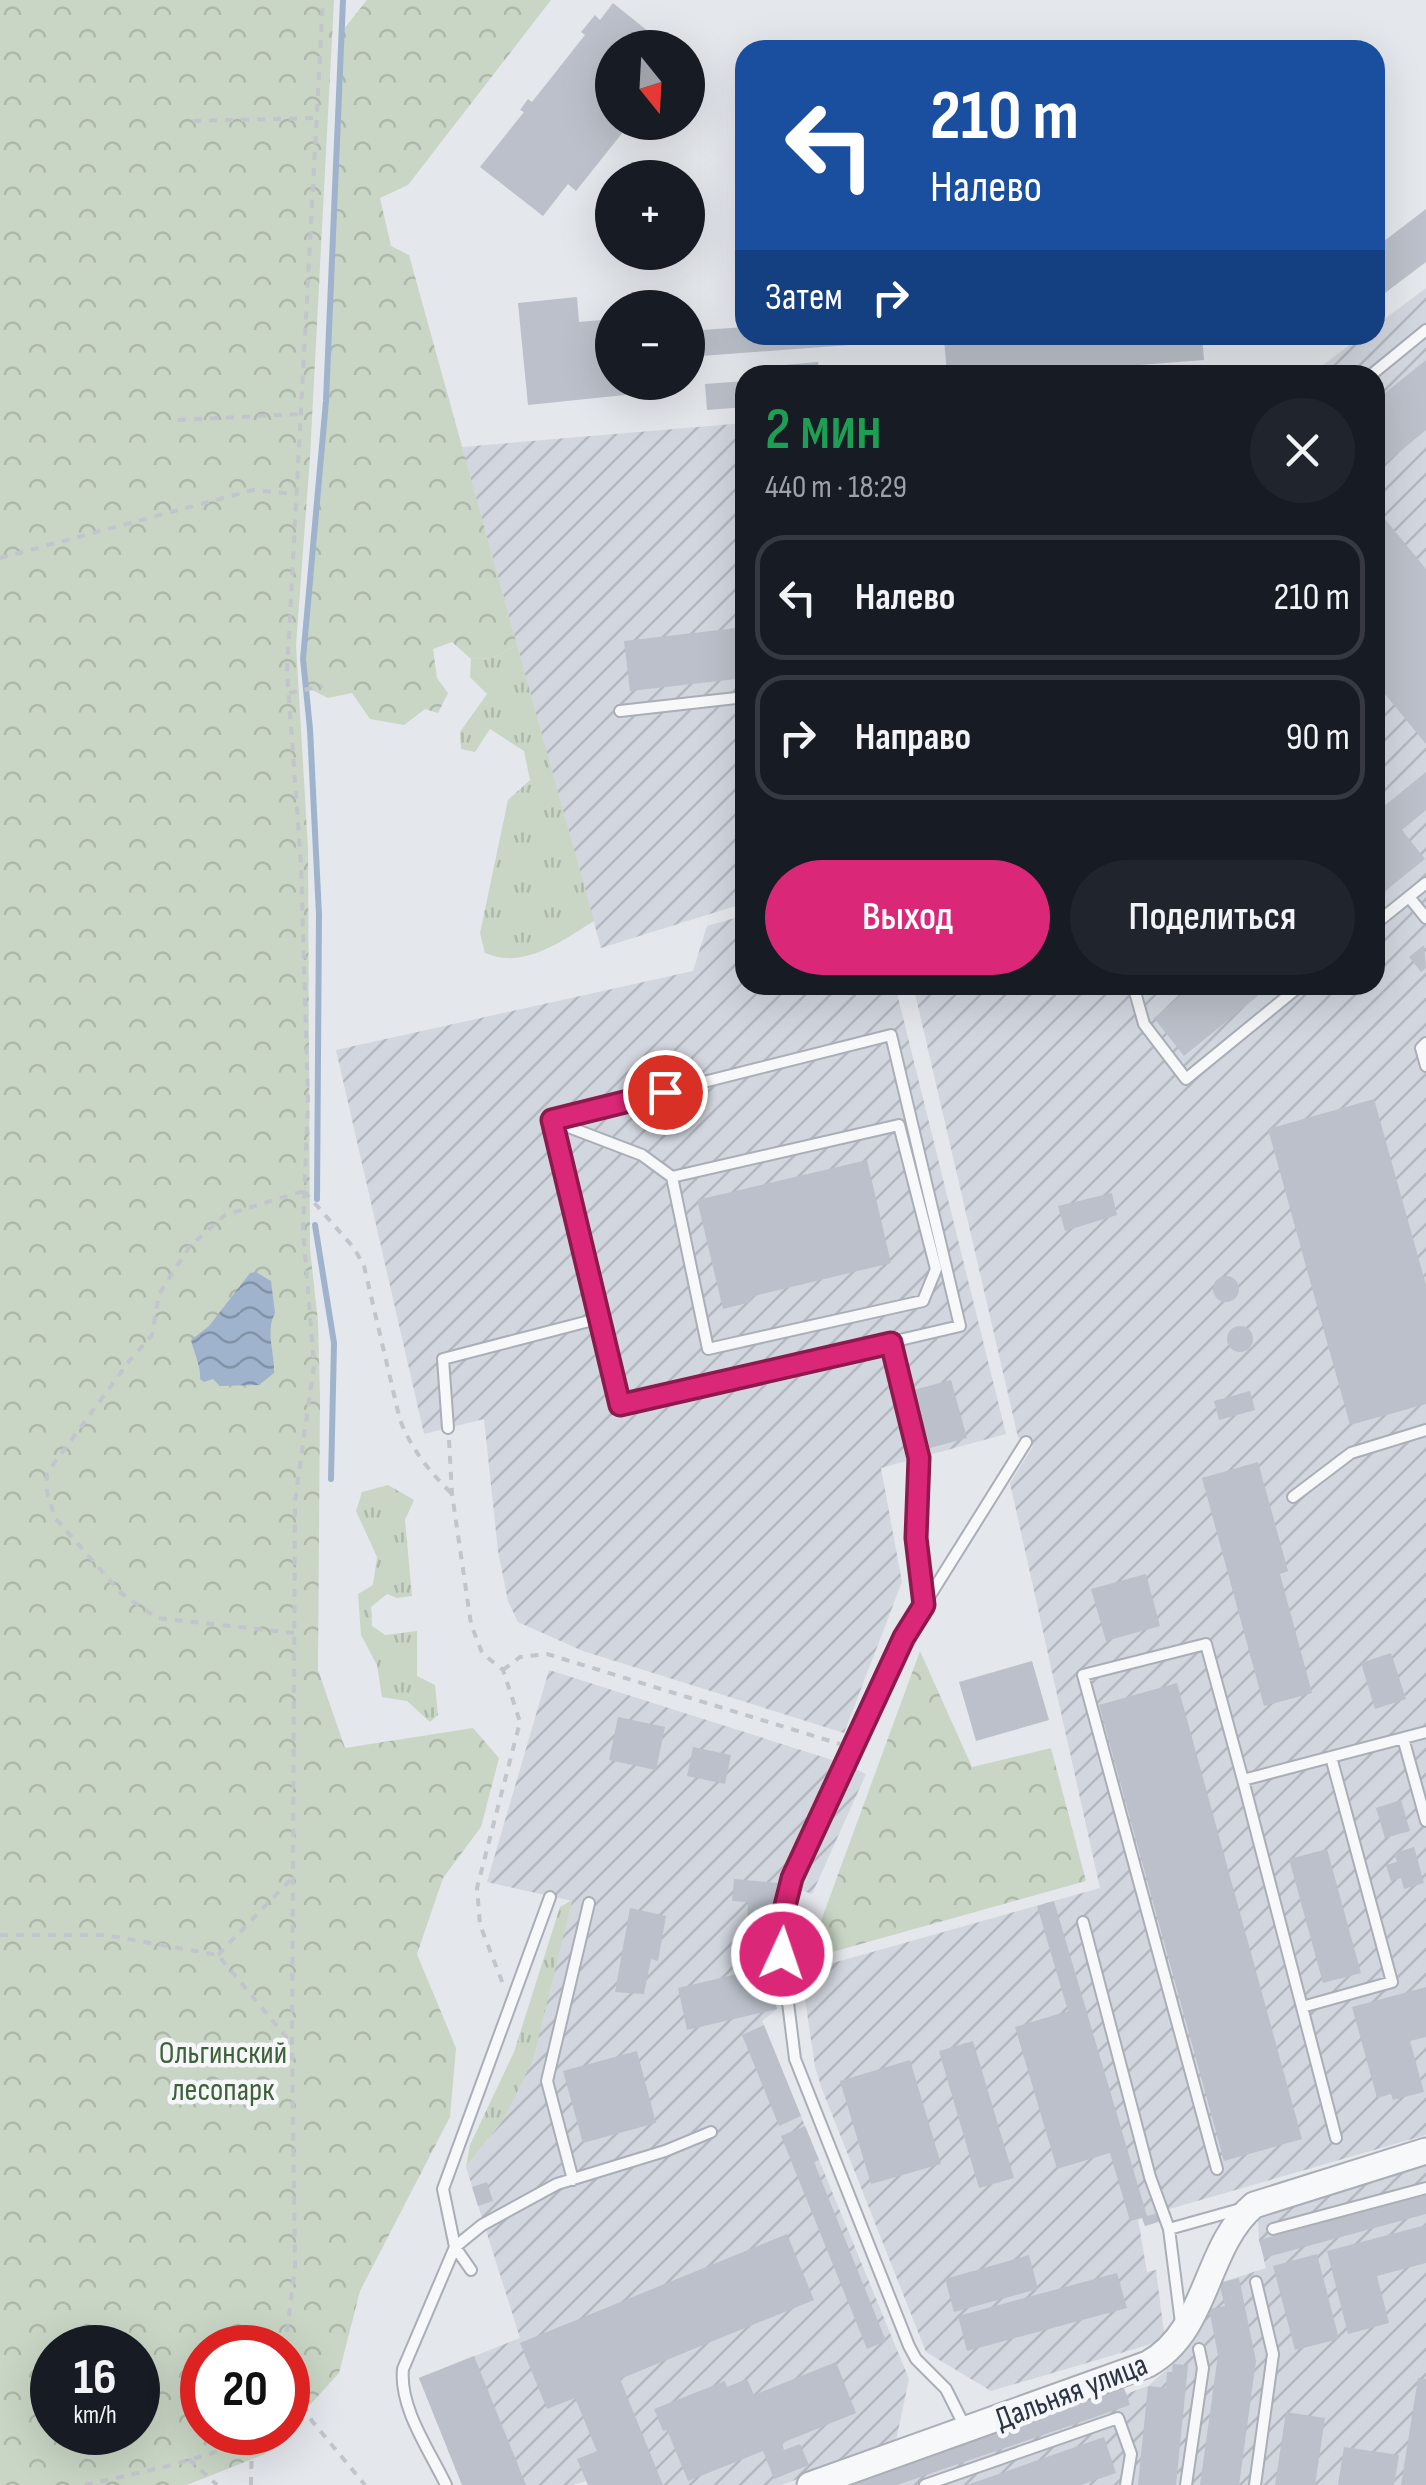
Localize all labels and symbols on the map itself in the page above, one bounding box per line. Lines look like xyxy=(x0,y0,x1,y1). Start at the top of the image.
north arrow xyxy=(595,30,705,140)
pin xyxy=(623,1050,708,1135)
position arrow xyxy=(730,1902,834,2006)
park label: Ольгинский лесопарк xyxy=(159,2034,287,2110)
speed limit sign: 20 xyxy=(180,2325,310,2455)
street label: Дальняя улица xyxy=(990,2346,1153,2439)

